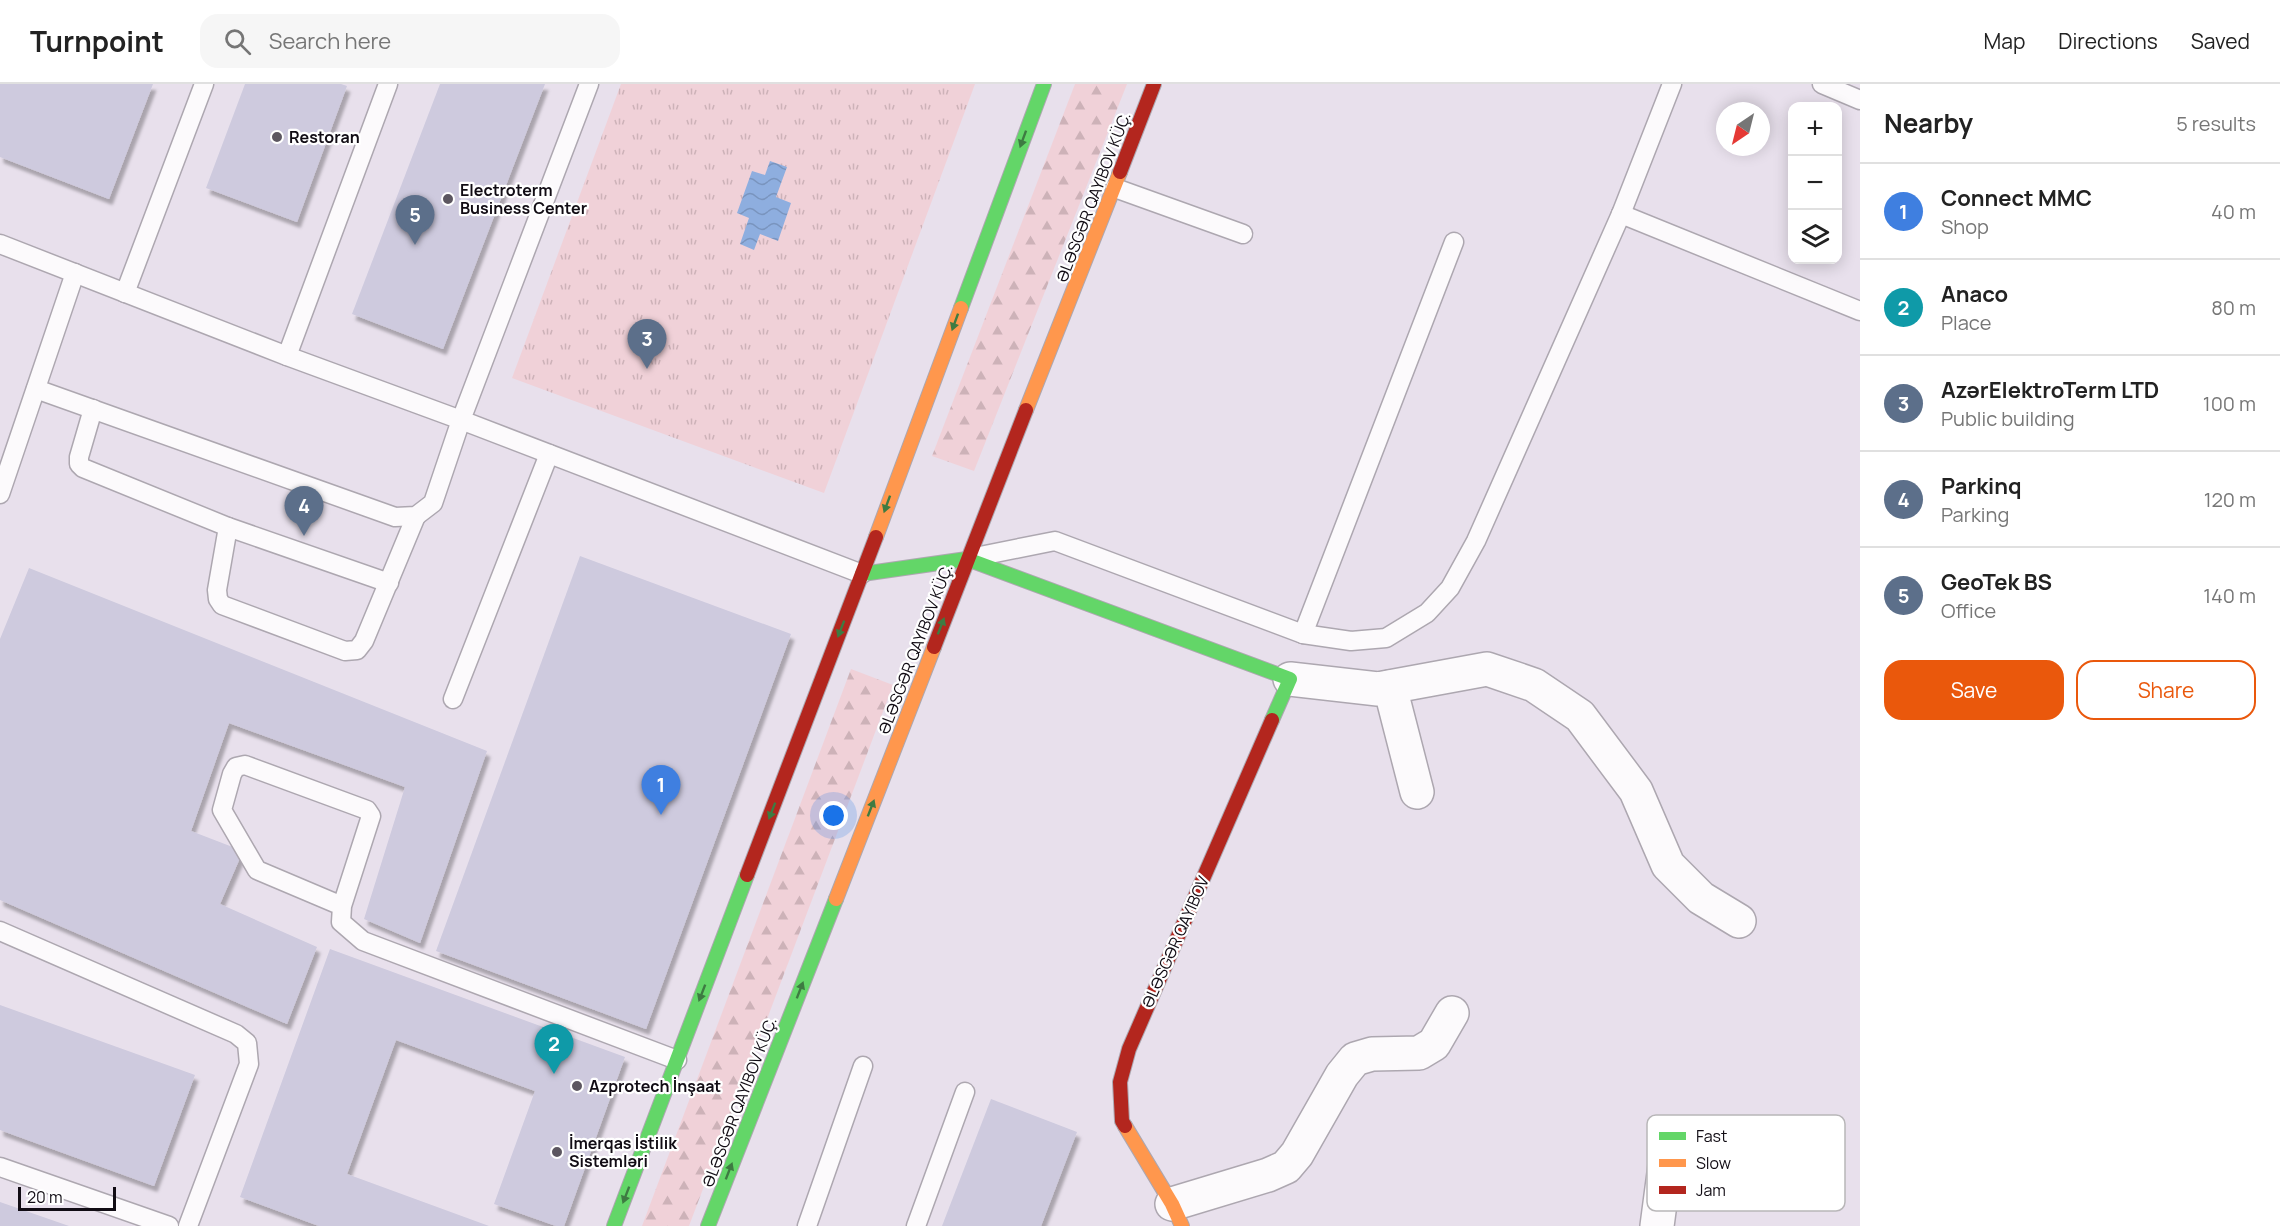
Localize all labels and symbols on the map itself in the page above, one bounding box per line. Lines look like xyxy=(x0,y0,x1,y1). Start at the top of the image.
north arrow xyxy=(1716,102,1770,156)
street label: ƏLƏSGƏR QAYIBOV KÜÇ. xyxy=(1050,109,1136,285)
place label: Restoran xyxy=(289,126,360,148)
marker: Restoran xyxy=(270,130,284,144)
one-way arrow xyxy=(1018,130,1028,148)
place label: Electroterm Business Center xyxy=(460,179,587,219)
marker: Electroterm Business Center xyxy=(441,192,455,206)
pin: 5 xyxy=(396,196,434,245)
one-way arrow xyxy=(950,313,960,331)
pin: 3 xyxy=(628,320,666,369)
pin: 4 xyxy=(284,486,324,536)
one-way arrow xyxy=(882,496,892,514)
street label: ƏLƏSGƏR QAYIBOV KÜÇ. xyxy=(872,561,958,737)
one-way arrow xyxy=(936,617,946,635)
one-way arrow xyxy=(836,620,846,638)
pin: 1 xyxy=(642,766,680,815)
one-way arrow xyxy=(866,799,876,817)
your location xyxy=(819,801,848,830)
one-way arrow xyxy=(766,802,776,820)
street label: ƏLƏSGƏR QAYIBOV xyxy=(1136,872,1214,1011)
one-way arrow xyxy=(796,981,805,999)
one-way arrow xyxy=(697,984,707,1002)
street label: ƏLƏSGƏR QAYIBOV KÜÇ. xyxy=(696,1014,782,1190)
pin: 2 xyxy=(534,1024,574,1074)
place label: Azprotech İnşaat xyxy=(589,1075,721,1097)
marker: Azprotech İnşaat xyxy=(570,1079,584,1093)
legend xyxy=(1647,1115,1845,1211)
text: Fast xyxy=(1696,1125,1727,1147)
place label: İmerqas İstilik Sistemləri xyxy=(569,1132,677,1172)
marker: İmerqas İstilik Sistemləri xyxy=(550,1145,564,1159)
text: Slow xyxy=(1696,1152,1731,1174)
one-way arrow xyxy=(724,1162,734,1180)
text: Jam xyxy=(1696,1179,1726,1201)
scale bar xyxy=(18,1184,116,1212)
one-way arrow xyxy=(621,1186,630,1204)

